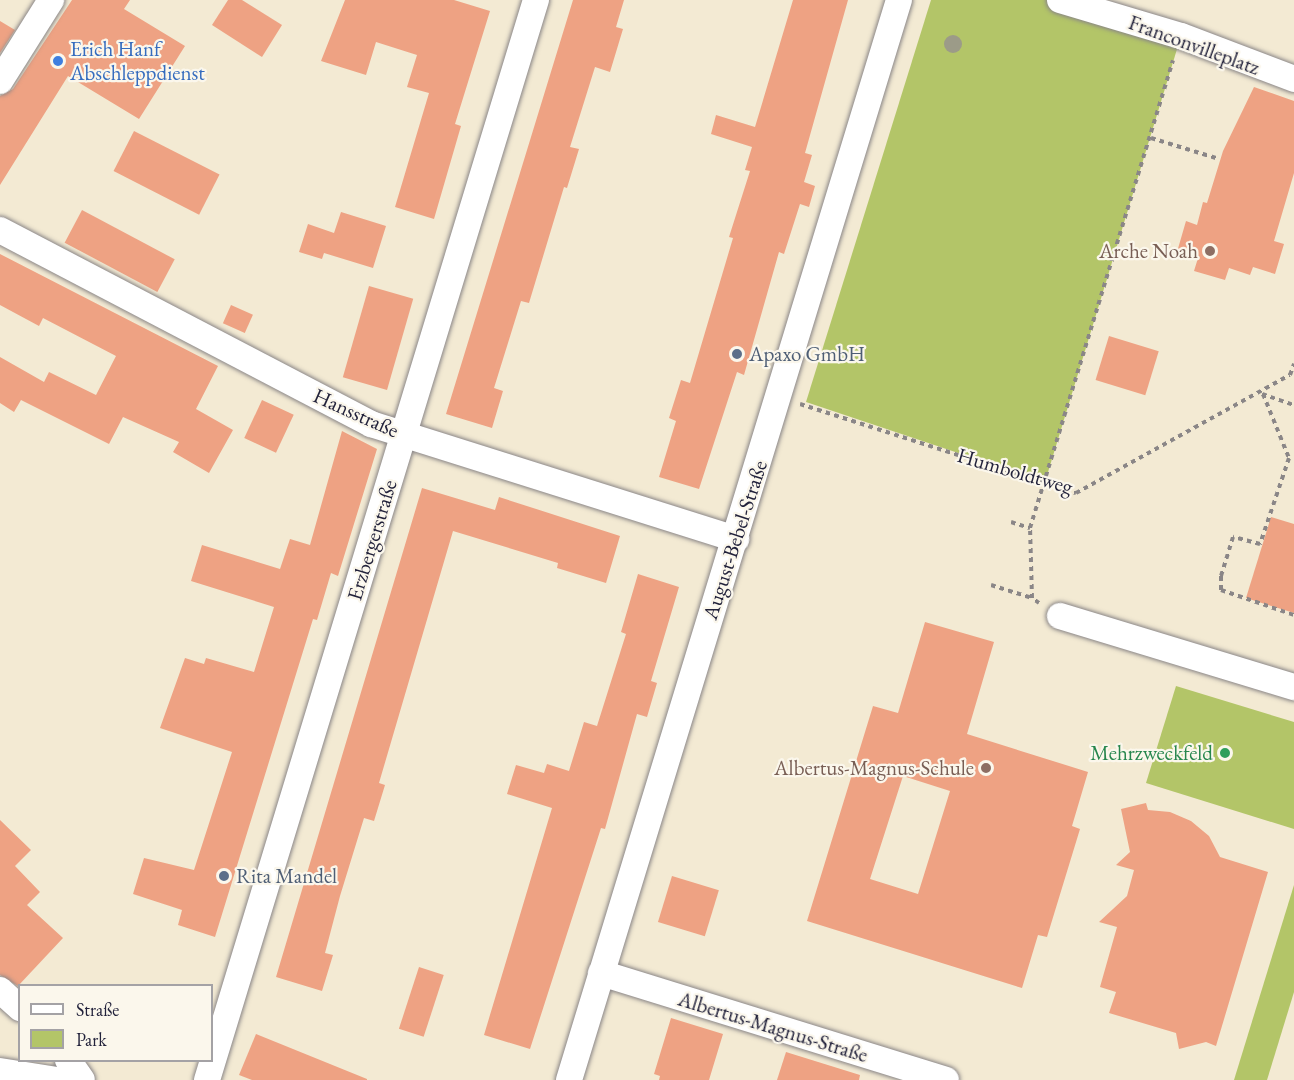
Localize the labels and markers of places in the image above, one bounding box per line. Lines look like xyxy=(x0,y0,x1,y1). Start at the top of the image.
place label: Erich Hanf Abschleppdienst xyxy=(70,36,205,86)
marker: Erich Hanf Abschleppdienst xyxy=(51,54,65,68)
place label: Arche Noah xyxy=(1099,238,1198,264)
marker: Arche Noah xyxy=(1203,244,1217,258)
place label: Apaxo GmbH xyxy=(749,341,865,367)
marker: Apaxo GmbH xyxy=(730,347,744,361)
place label: Mehrzweckfeld xyxy=(1090,740,1213,766)
marker: Mehrzweckfeld xyxy=(1218,746,1232,760)
place label: Albertus-Magnus-Schule xyxy=(774,755,974,781)
marker: Albertus-Magnus-Schule xyxy=(979,761,993,775)
place label: Rita Mandel xyxy=(236,863,337,889)
marker: Rita Mandel xyxy=(217,869,231,883)

